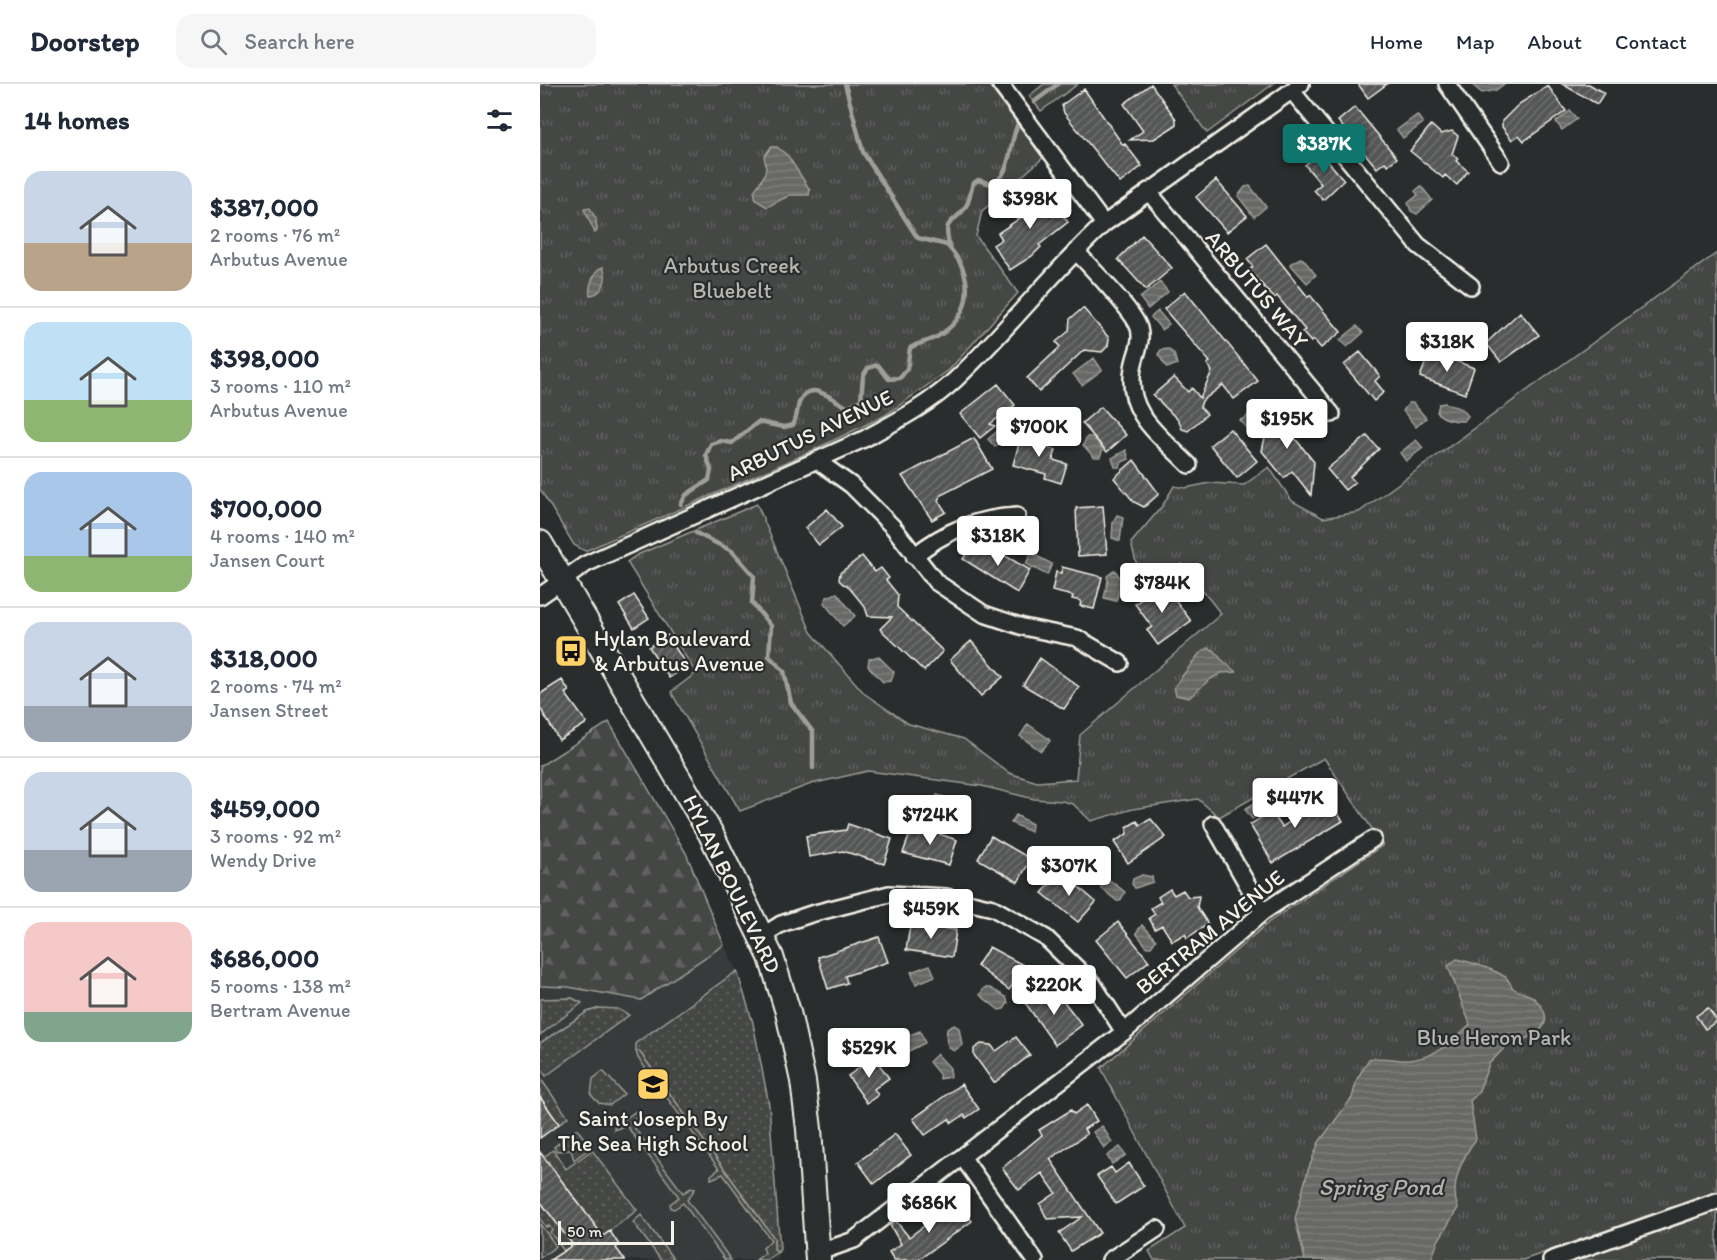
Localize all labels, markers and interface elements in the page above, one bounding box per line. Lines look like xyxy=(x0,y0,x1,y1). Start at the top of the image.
search box xyxy=(176,14,596,68)
text: Doorstep xyxy=(30,24,140,58)
icon: search xyxy=(197,25,230,58)
text: Search here xyxy=(245,28,355,55)
text: Home xyxy=(1370,29,1423,54)
text: Map xyxy=(1456,29,1495,54)
text: About xyxy=(1528,29,1582,54)
text: Contact xyxy=(1615,29,1687,54)
text: 14 homes xyxy=(24,104,130,136)
icon: filters xyxy=(483,104,516,137)
pin: $387K xyxy=(1282,124,1366,175)
text: $387K xyxy=(1297,131,1351,155)
pin: $398K xyxy=(988,179,1072,230)
text: $398K xyxy=(1002,186,1058,210)
text: $387,000 xyxy=(210,191,319,223)
icon: home xyxy=(72,195,144,267)
text: 2 rooms · 76 m² xyxy=(210,223,340,247)
street label: ARBUTUS WAY xyxy=(1200,225,1314,354)
text: Arbutus Avenue xyxy=(210,247,348,271)
park label: Arbutus Creek Bluebelt xyxy=(664,252,801,304)
pin: $318K xyxy=(1405,322,1489,373)
text: $318K xyxy=(1420,329,1474,353)
text: $398,000 xyxy=(210,342,319,374)
icon: home xyxy=(72,346,144,418)
text: 3 rooms · 110 m² xyxy=(210,374,351,398)
street label: ARBUTUS AVENUE xyxy=(723,383,897,487)
text: Arbutus Avenue xyxy=(210,398,348,422)
pin: $195K xyxy=(1245,399,1329,450)
text: $195K xyxy=(1260,406,1314,430)
pin: $700K xyxy=(997,407,1081,458)
text: $700K xyxy=(1010,414,1068,438)
text: $700,000 xyxy=(210,492,322,524)
icon: home xyxy=(72,496,144,568)
pin: $318K xyxy=(956,516,1040,567)
text: $318K xyxy=(971,523,1025,547)
text: 4 rooms · 140 m² xyxy=(210,524,355,548)
text: Jansen Court xyxy=(210,548,325,572)
pin: $784K xyxy=(1120,563,1204,614)
text: $784K xyxy=(1134,570,1190,594)
place label: Hylan Boulevard & Arbutus Avenue xyxy=(594,625,765,677)
bus stop icon: Hylan Boulevard & Arbutus Avenue xyxy=(553,633,589,669)
text: $318,000 xyxy=(210,642,318,674)
icon: home xyxy=(72,646,144,718)
text: 2 rooms · 74 m² xyxy=(210,674,342,698)
text: Jansen Street xyxy=(210,698,328,722)
pin: $447K xyxy=(1253,778,1337,829)
text: $447K xyxy=(1267,785,1323,809)
street label: HYLAN BOULEVARD xyxy=(677,790,787,978)
text: $459,000 xyxy=(210,792,320,824)
pin: $724K xyxy=(888,795,972,846)
icon: home xyxy=(72,796,144,868)
text: $724K xyxy=(902,802,958,826)
text: 3 rooms · 92 m² xyxy=(210,824,341,848)
pin: $307K xyxy=(1027,846,1111,897)
text: Wendy Drive xyxy=(210,848,316,872)
text: $307K xyxy=(1041,853,1097,877)
street label: BERTRAM AVENUE xyxy=(1130,864,1290,1000)
pin: $459K xyxy=(889,889,973,940)
text: $459K xyxy=(903,896,959,920)
text: $686,000 xyxy=(210,942,319,974)
icon: home xyxy=(72,946,144,1018)
pin: $220K xyxy=(1012,965,1096,1016)
text: $220K xyxy=(1026,972,1082,996)
text: 5 rooms · 138 m² xyxy=(210,974,351,998)
text: Bertram Avenue xyxy=(210,998,351,1022)
park label: Blue Heron Park xyxy=(1417,1024,1571,1051)
pin: $529K xyxy=(827,1028,911,1079)
text: $529K xyxy=(842,1035,896,1059)
school or university icon: Saint Joseph By The Sea High School xyxy=(635,1066,671,1102)
place label: Saint Joseph By The Sea High School xyxy=(558,1105,748,1157)
water label: Spring Pond xyxy=(1319,1172,1445,1201)
pin: $686K xyxy=(887,1183,971,1234)
text: $686K xyxy=(901,1190,957,1214)
scale bar xyxy=(558,1218,674,1246)
text: 50 m xyxy=(567,1222,602,1241)

